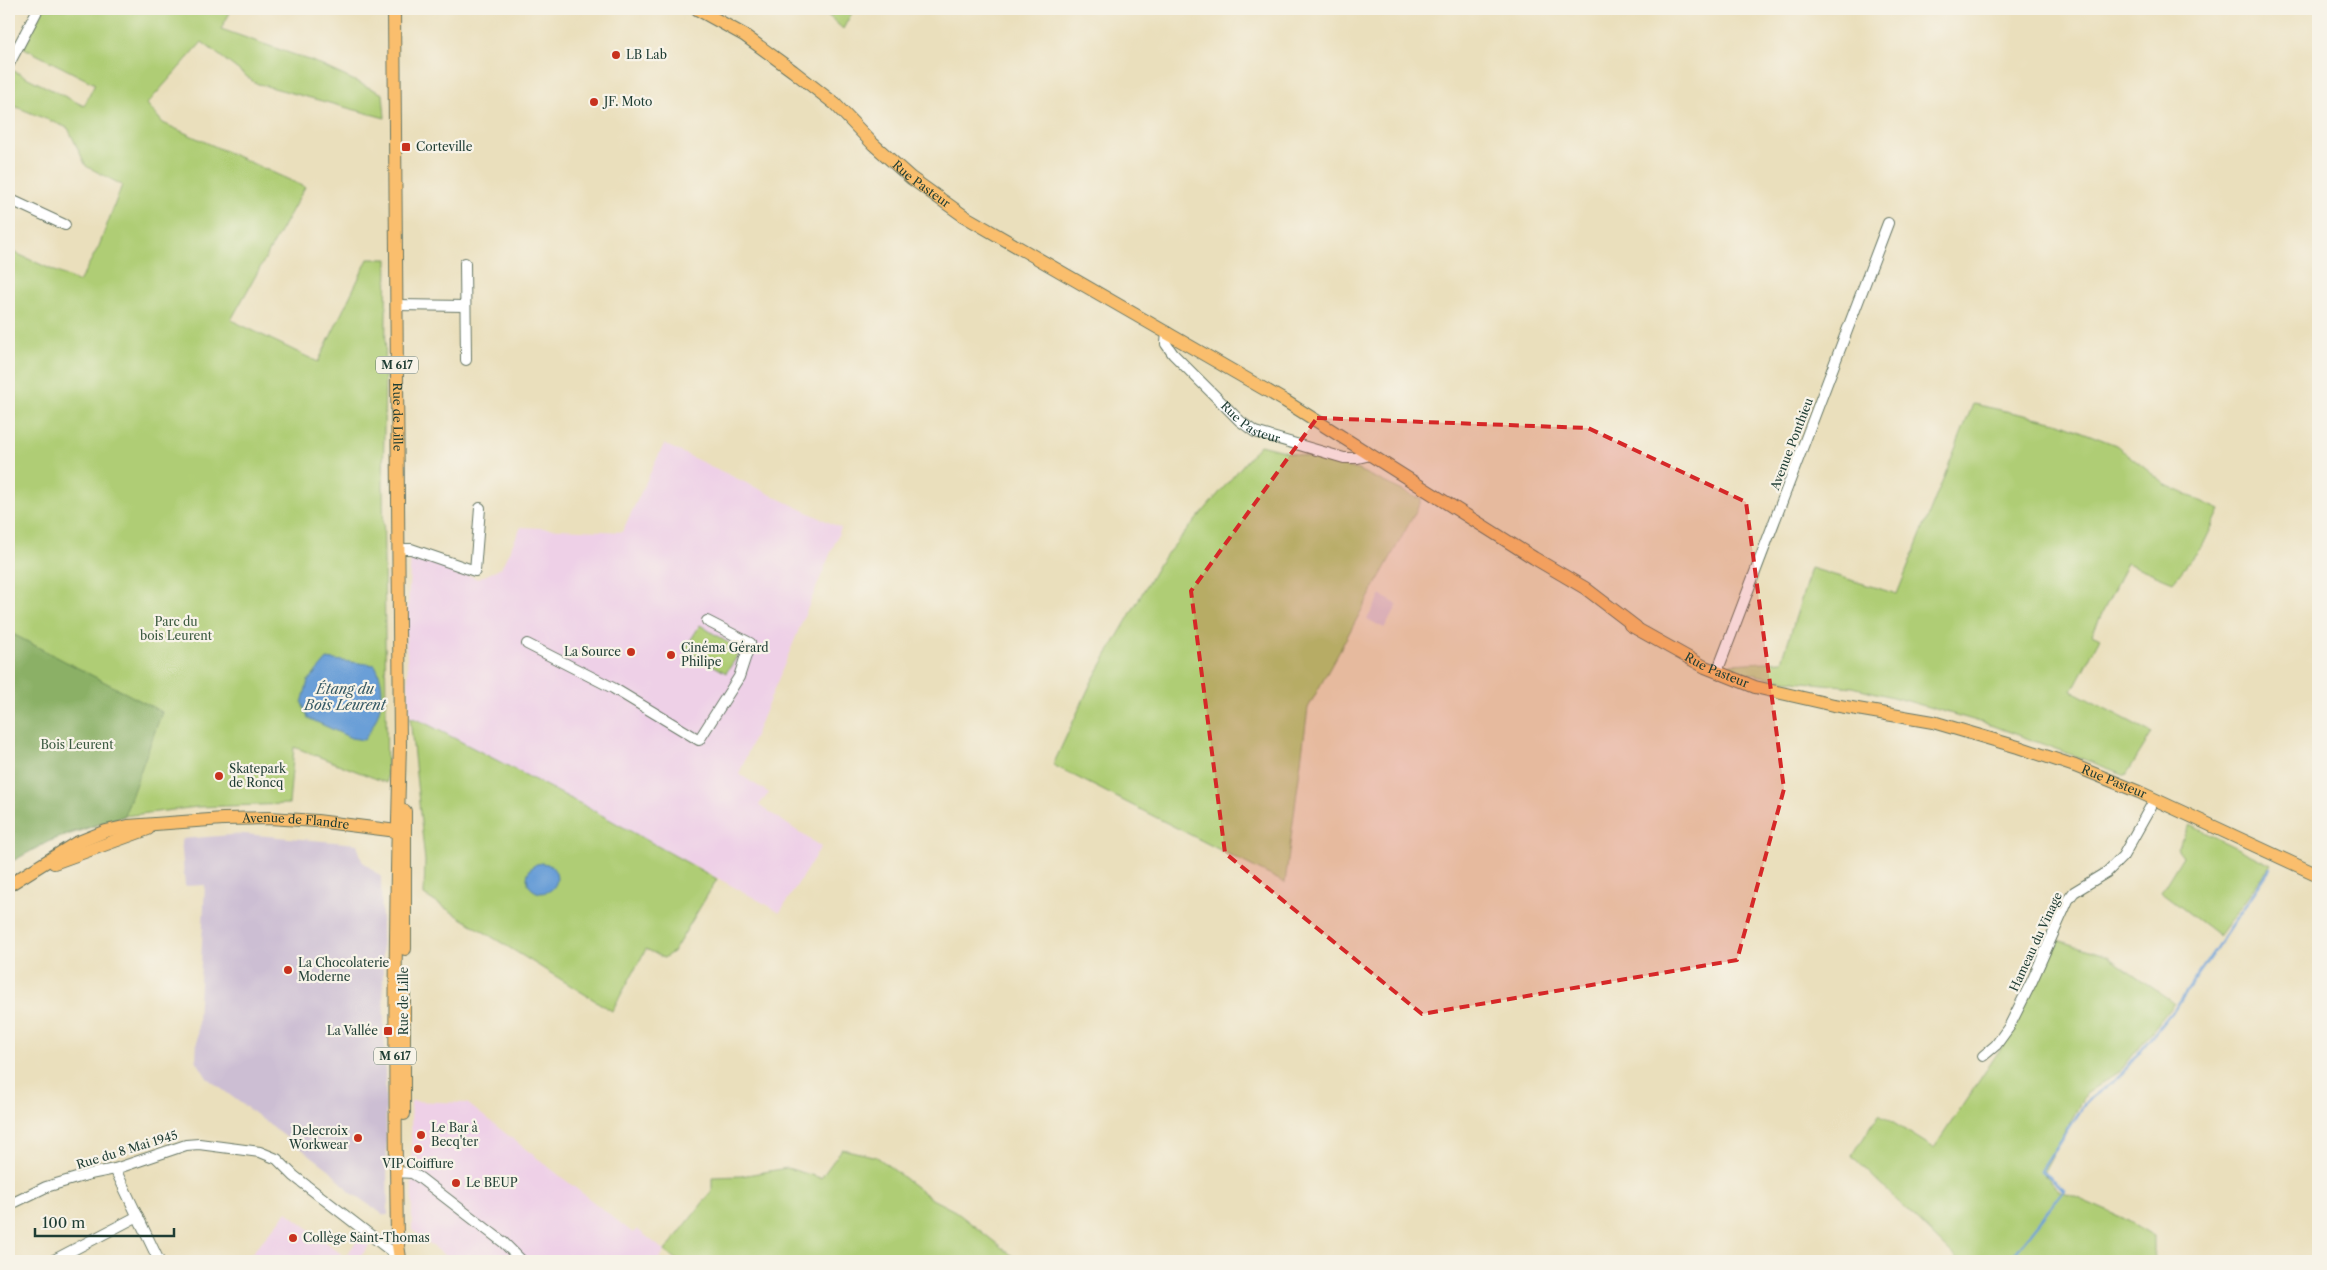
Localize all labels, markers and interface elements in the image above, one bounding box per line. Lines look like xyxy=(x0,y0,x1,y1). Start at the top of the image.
place label: LB Lab xyxy=(626,47,667,62)
marker: LB Lab xyxy=(610,49,622,61)
place label: JF. Moto xyxy=(602,94,652,109)
marker: JF. Moto xyxy=(588,96,600,108)
place label: Corteville xyxy=(416,139,473,154)
marker: Corteville xyxy=(400,141,412,153)
street label: Rue Pasteur xyxy=(890,157,953,211)
road number: M 617 xyxy=(376,356,418,374)
street label: Rue de Lille xyxy=(390,383,406,452)
street label: Avenue Ponthieu xyxy=(1767,395,1816,493)
street label: Rue Pasteur xyxy=(1218,398,1282,446)
park label: Parc du bois Leurent xyxy=(140,614,213,643)
place label: Cinéma Gérard Philipe xyxy=(681,640,769,669)
place label: La Source xyxy=(564,644,621,659)
marker: La Source xyxy=(625,646,637,658)
marker: Cinéma Gérard Philipe xyxy=(665,649,677,661)
street label: Rue Pasteur xyxy=(1682,649,1751,691)
water label: Étang du Bois Leurent xyxy=(303,680,387,714)
park label: Bois Leurent xyxy=(40,737,114,752)
place label: Skatepark de Roncq xyxy=(229,761,287,790)
street label: Rue Pasteur xyxy=(2079,761,2149,801)
marker: Skatepark de Roncq xyxy=(213,770,225,782)
street label: Avenue de Flandre xyxy=(241,810,350,832)
street label: Hameau du Vinage xyxy=(2006,889,2065,994)
place label: La Chocolaterie Moderne xyxy=(298,955,390,984)
marker: La Chocolaterie Moderne xyxy=(282,964,294,976)
street label: Rue de Lille xyxy=(396,966,411,1035)
place label: La Vallée xyxy=(327,1023,378,1038)
marker: La Vallée xyxy=(382,1025,394,1037)
road number: M 617 xyxy=(374,1048,416,1064)
place label: Le Bar à Becq'ter xyxy=(431,1120,479,1149)
place label: Delecroix Workwear xyxy=(288,1123,348,1152)
street label: Rue du 8 Mai 1945 xyxy=(74,1127,179,1172)
marker: Le Bar à Becq'ter xyxy=(415,1129,427,1141)
marker: Delecroix Workwear xyxy=(352,1132,364,1144)
marker: VIP Coiffure xyxy=(412,1143,424,1155)
place label: VIP Coiffure xyxy=(381,1156,454,1171)
place label: Le BEUP xyxy=(466,1175,518,1190)
marker: Le BEUP xyxy=(450,1177,462,1189)
scale bar xyxy=(35,1205,174,1237)
text: 100 m xyxy=(42,1213,85,1232)
place label: Collège Saint-Thomas xyxy=(303,1230,430,1245)
marker: Collège Saint-Thomas xyxy=(287,1232,299,1244)

